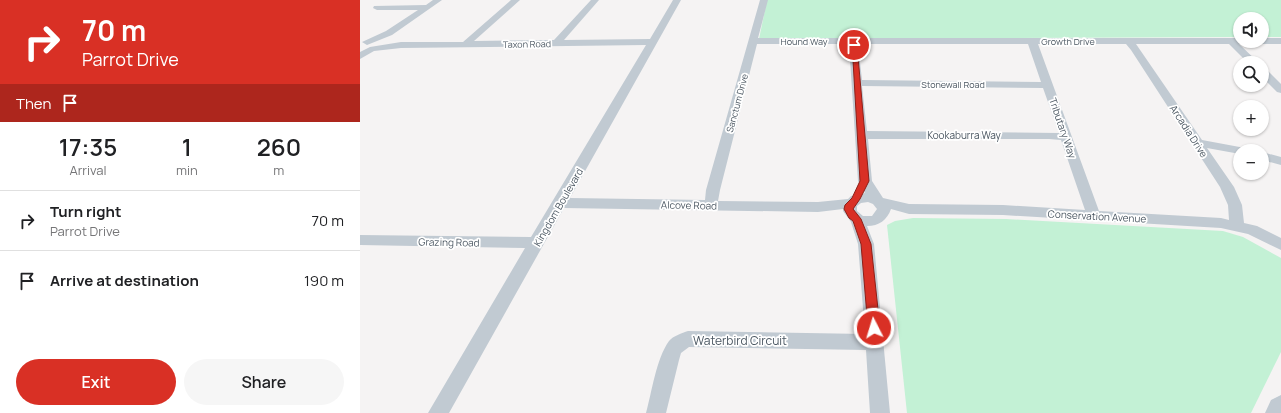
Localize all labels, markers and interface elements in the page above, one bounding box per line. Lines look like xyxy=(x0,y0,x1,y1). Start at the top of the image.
text: 70 m xyxy=(82,11,146,49)
map controls xyxy=(1233,12,1269,180)
button: sound xyxy=(1233,12,1269,48)
icon: right xyxy=(16,16,68,68)
pin xyxy=(837,28,871,62)
icon: arrive xyxy=(843,34,865,56)
street label: Hound Way xyxy=(781,35,828,48)
street label: Growth Drive xyxy=(1041,35,1095,48)
street label: Taxon Road xyxy=(503,37,551,51)
text: Parrot Drive xyxy=(82,47,179,71)
button: search xyxy=(1233,56,1269,92)
street label: Sanctum Drive xyxy=(723,72,751,134)
street label: Stonewall Road xyxy=(921,78,985,91)
icon: arrive xyxy=(59,92,81,114)
text: Then xyxy=(16,93,51,114)
street label: Tributary Way xyxy=(1046,96,1080,161)
button: + xyxy=(1233,100,1269,136)
street label: Arcadia Drive xyxy=(1167,102,1211,160)
street label: Kookaburra Way xyxy=(927,128,1002,142)
text: 17:35 xyxy=(59,130,117,163)
text: 1 xyxy=(182,130,192,163)
text: 260 xyxy=(257,130,301,163)
button: − xyxy=(1233,144,1269,180)
text: Arrival xyxy=(69,161,107,179)
text: min xyxy=(176,161,198,179)
text: m xyxy=(273,161,284,179)
street label: Kingdom Boulevard xyxy=(530,165,586,249)
street label: Alcove Road xyxy=(661,198,717,212)
text: Turn right xyxy=(50,201,121,222)
street label: Conservation Avenue xyxy=(1047,206,1147,226)
icon: right xyxy=(16,210,38,232)
text: 70 m xyxy=(312,210,344,231)
text: Parrot Drive xyxy=(50,222,120,240)
street label: Grazing Road xyxy=(418,234,480,250)
icon: arrive xyxy=(16,270,38,292)
text: Arrive at destination xyxy=(50,270,199,291)
text: 190 m xyxy=(304,270,344,291)
position arrow xyxy=(853,307,895,349)
street label: Waterbird Circuit xyxy=(693,332,787,349)
button: Exit xyxy=(16,359,176,405)
button: Share xyxy=(184,359,344,405)

